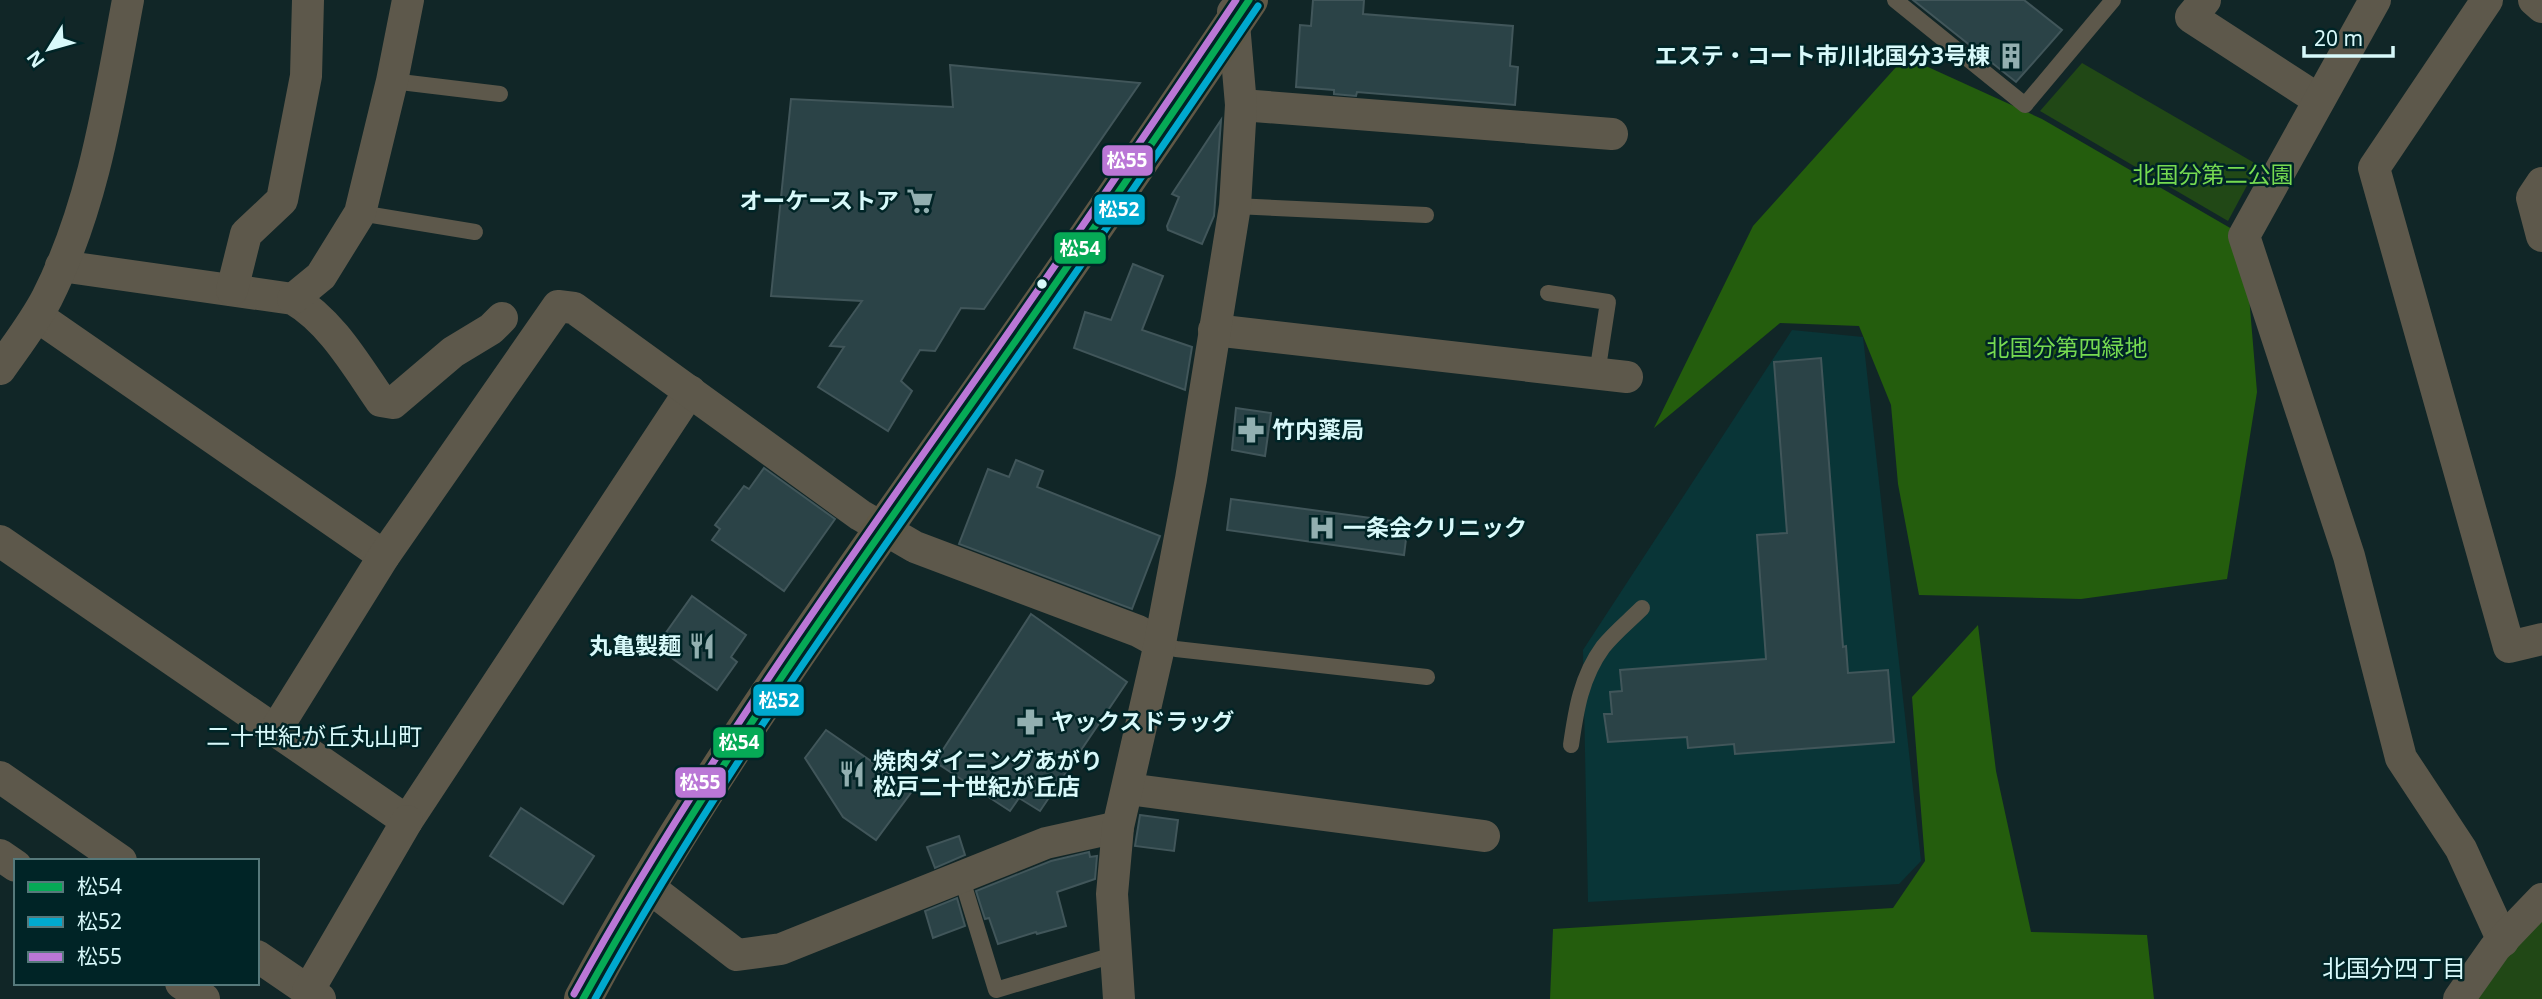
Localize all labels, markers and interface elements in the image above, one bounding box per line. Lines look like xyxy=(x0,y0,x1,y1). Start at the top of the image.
north arrow xyxy=(14,14,84,84)
scale bar xyxy=(2304,14,2393,58)
text: 20 m xyxy=(2314,24,2363,52)
place label: エステ・コート市川北国分3号棟 xyxy=(1655,39,1990,71)
building icon: エステ・コート市川北国分3号棟 xyxy=(1996,41,2026,71)
text: N xyxy=(20,45,50,73)
line badge: 松55 xyxy=(1101,144,1154,177)
text: 松55 xyxy=(1107,147,1147,173)
park label: 北国分第二公園 xyxy=(2133,158,2294,190)
place label: オーケーストア xyxy=(739,184,899,216)
supermarket icon: オーケーストア xyxy=(905,186,935,216)
line badge: 松52 xyxy=(1093,193,1146,226)
text: 松52 xyxy=(1099,196,1139,222)
line badge: 松54 xyxy=(1053,231,1107,265)
text: 松54 xyxy=(1060,235,1100,261)
unlabelled marker xyxy=(1035,277,1049,291)
park label: 北国分第四緑地 xyxy=(1987,331,2148,363)
place label: 竹内薬局 xyxy=(1272,413,1364,445)
pharmacy icon: 竹内薬局 xyxy=(1236,415,1266,445)
place label: 一条会クリニック xyxy=(1343,511,1527,543)
hospital icon: 一条会クリニック xyxy=(1307,513,1337,543)
place label: 丸亀製麺 xyxy=(589,629,681,661)
restaurant icon: 丸亀製麺 xyxy=(687,631,717,661)
line badge: 松52 xyxy=(752,683,805,717)
text: 松52 xyxy=(759,687,799,713)
place label: ヤックスドラッグ xyxy=(1051,705,1234,737)
pharmacy icon: ヤックスドラッグ xyxy=(1015,707,1045,737)
district label: 二十世紀が丘丸山町 xyxy=(206,719,422,752)
line badge: 松54 xyxy=(712,726,765,759)
text: 松54 xyxy=(719,729,759,755)
place label: 焼肉ダイニングあがり 松戸二十世紀が丘店 xyxy=(873,744,1103,802)
restaurant icon: 焼肉ダイニングあがり 松戸二十世紀が丘店 xyxy=(837,759,867,789)
line badge: 松55 xyxy=(674,766,727,799)
text: 松55 xyxy=(680,769,720,795)
legend xyxy=(14,859,259,985)
text: 松54 xyxy=(77,872,122,900)
text: 松52 xyxy=(77,907,122,935)
text: 松55 xyxy=(77,942,122,970)
district label: 北国分四丁目 xyxy=(2322,951,2466,984)

